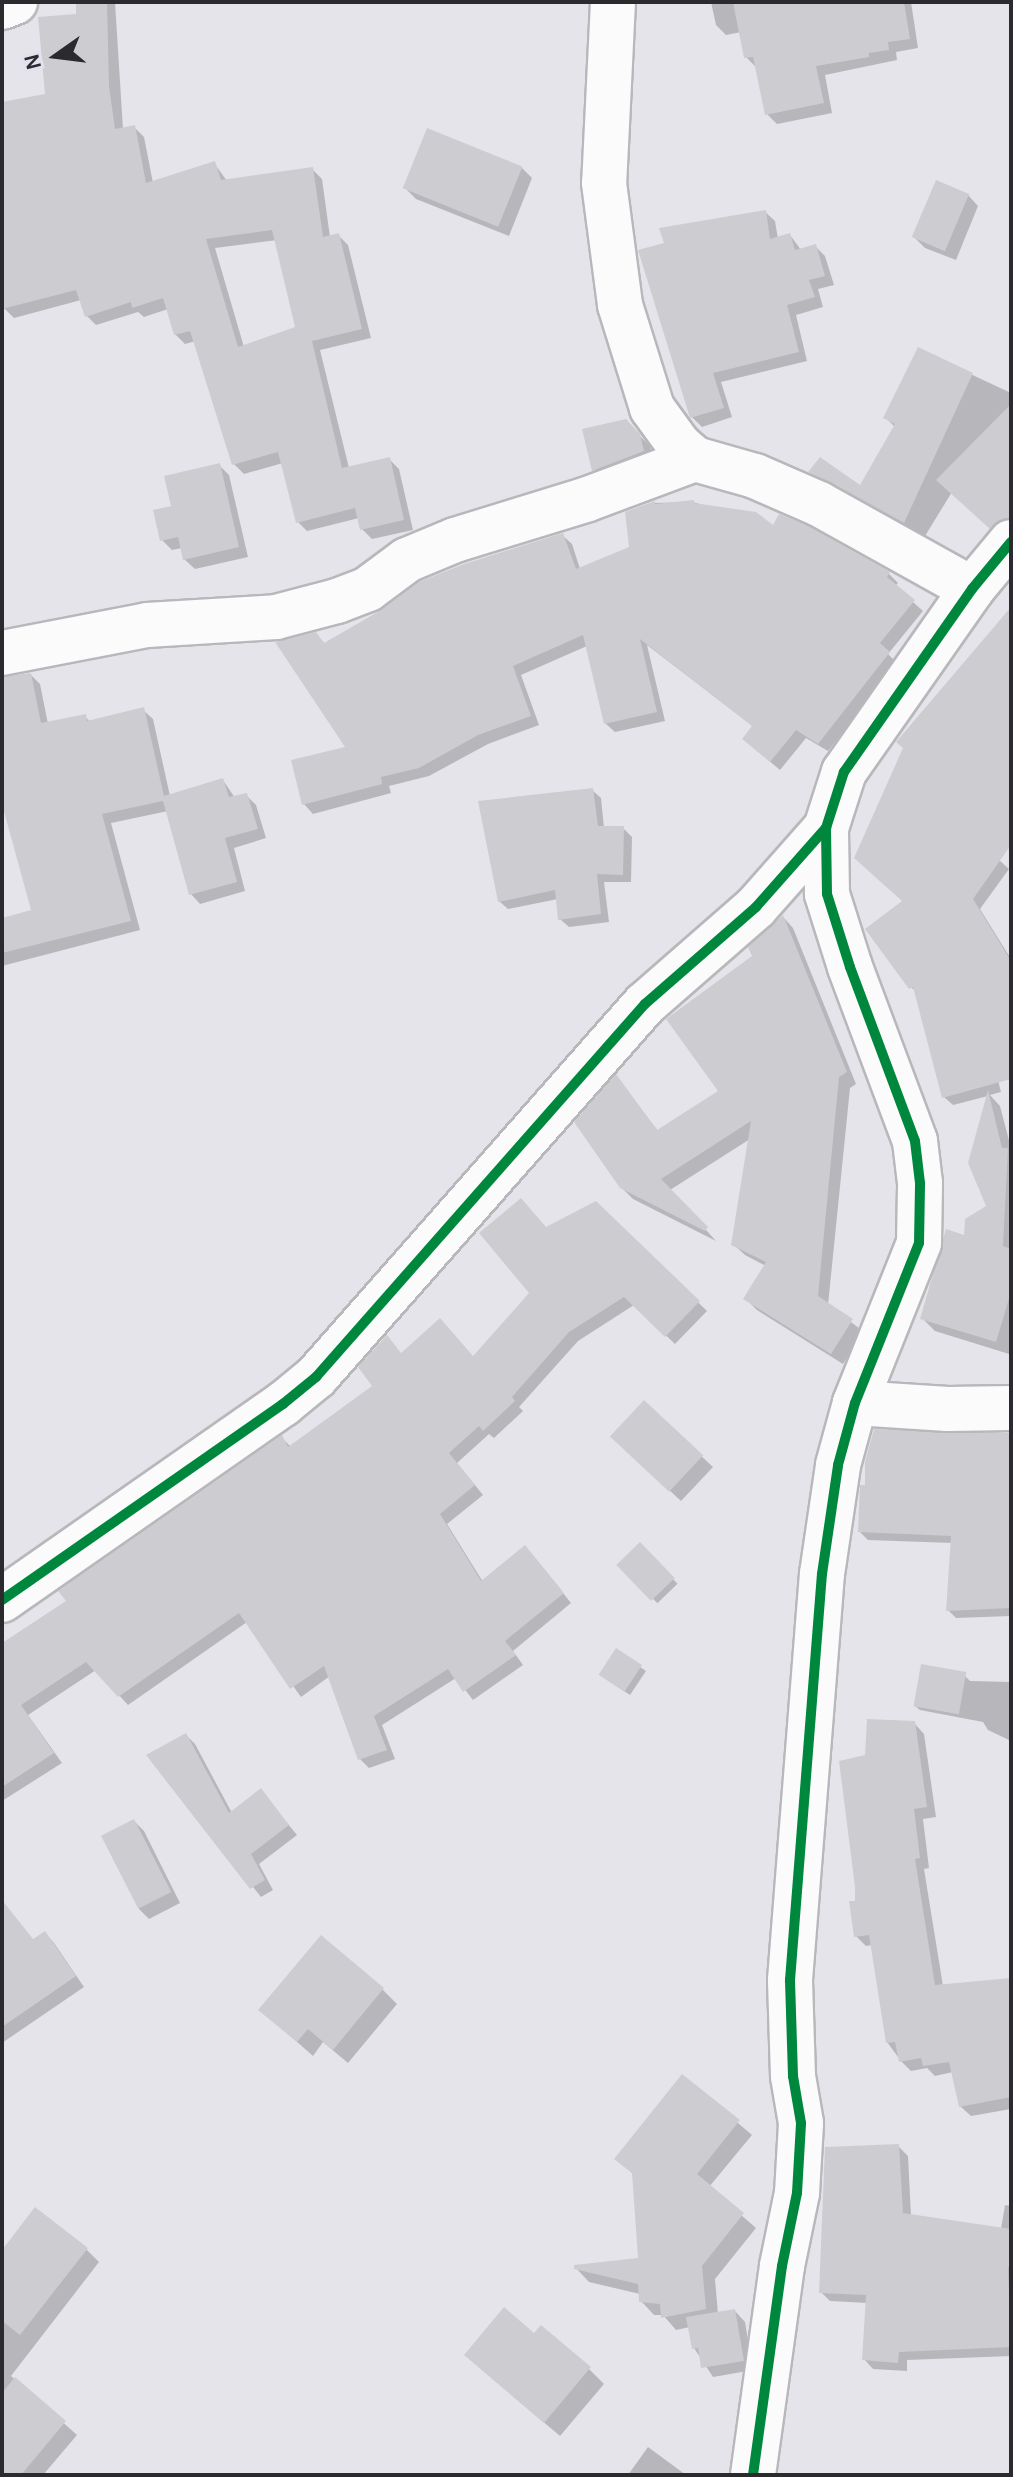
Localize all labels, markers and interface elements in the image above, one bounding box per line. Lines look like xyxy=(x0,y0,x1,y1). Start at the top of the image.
north arrow xyxy=(16,16,96,96)
text: N xyxy=(18,51,47,73)

